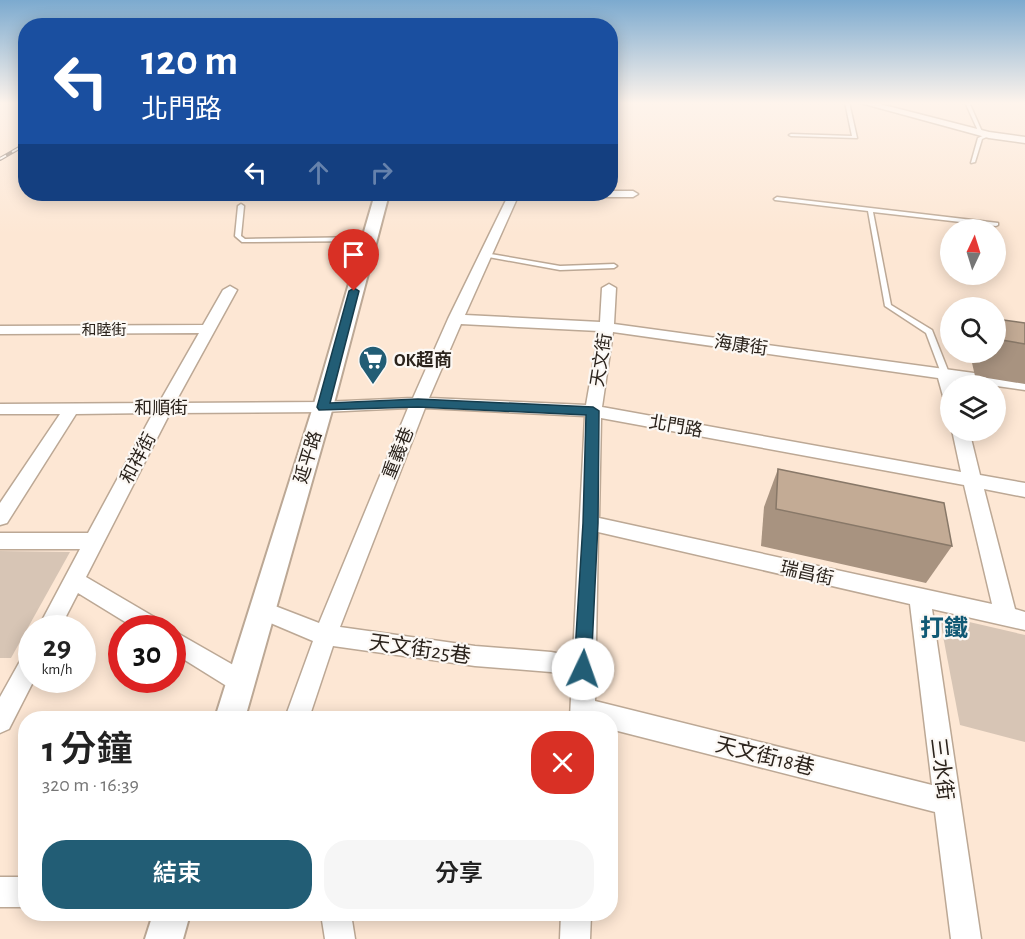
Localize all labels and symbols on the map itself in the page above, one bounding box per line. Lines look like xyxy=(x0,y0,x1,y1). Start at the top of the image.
north arrow xyxy=(940,219,1006,285)
pin xyxy=(328,229,379,291)
street label: 和睦街 xyxy=(81,322,127,338)
street label: 海康街 xyxy=(713,331,769,359)
street label: 天文街 xyxy=(587,332,615,388)
supermarket icon: OK超商 xyxy=(357,344,389,386)
place label: OK超商 xyxy=(394,350,452,370)
street label: 和順街 xyxy=(134,398,188,418)
street label: 北門路 xyxy=(648,411,704,441)
street label: 重義巷 xyxy=(379,424,417,482)
street label: 延平路 xyxy=(291,428,325,486)
street label: 和祥街 xyxy=(116,429,160,487)
street label: 瑞昌街 xyxy=(778,557,836,589)
speed limit sign: 30 xyxy=(108,615,186,693)
district label: 打鐵 xyxy=(920,615,968,641)
street label: 天文街25巷 xyxy=(368,631,472,667)
position arrow xyxy=(551,637,615,701)
street label: 天文街18巷 xyxy=(713,733,817,779)
street label: 三水街 xyxy=(927,736,957,802)

